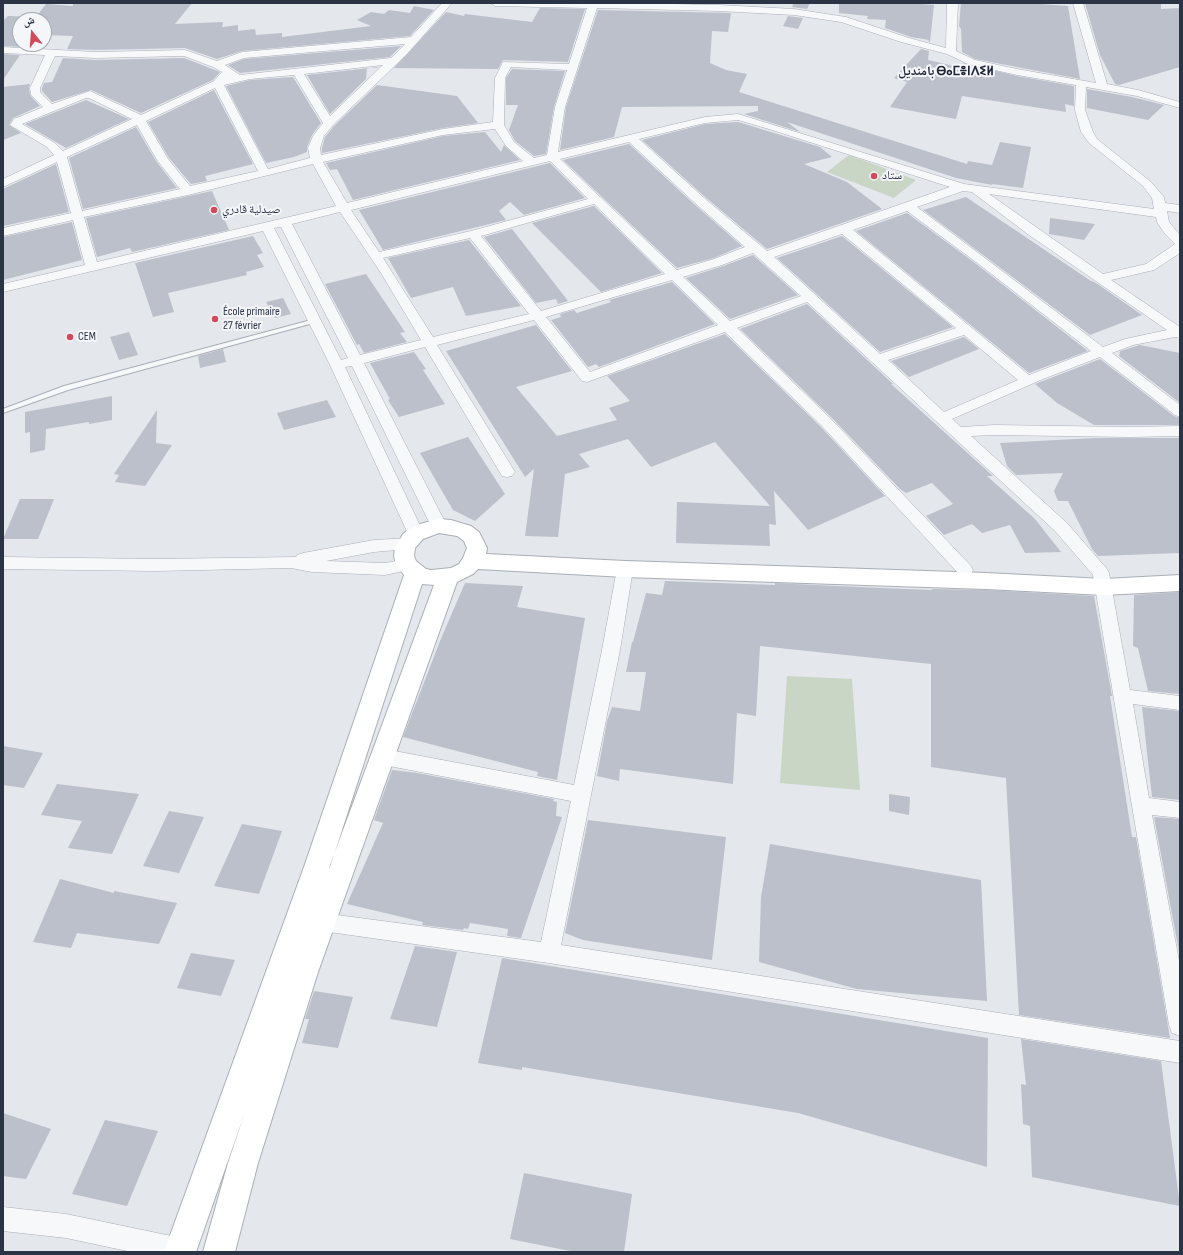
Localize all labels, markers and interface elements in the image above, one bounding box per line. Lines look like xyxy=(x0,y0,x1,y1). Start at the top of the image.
north arrow xyxy=(12,12,52,52)
text: ش xyxy=(21,13,36,29)
district label: بامنديل ⴱⴰⵎⴻⵏⴷⵉⵍ xyxy=(898,64,994,80)
place label: ستاد xyxy=(882,169,902,183)
marker: ستاد xyxy=(869,171,879,181)
place label: صيدلية قادري xyxy=(222,203,281,217)
marker: صيدلية قادري xyxy=(209,205,219,215)
place label: École primaire 27 février xyxy=(223,305,280,333)
marker: École primaire 27 février xyxy=(210,314,220,324)
place label: CEM xyxy=(78,330,96,344)
marker: CEM xyxy=(65,332,75,342)

